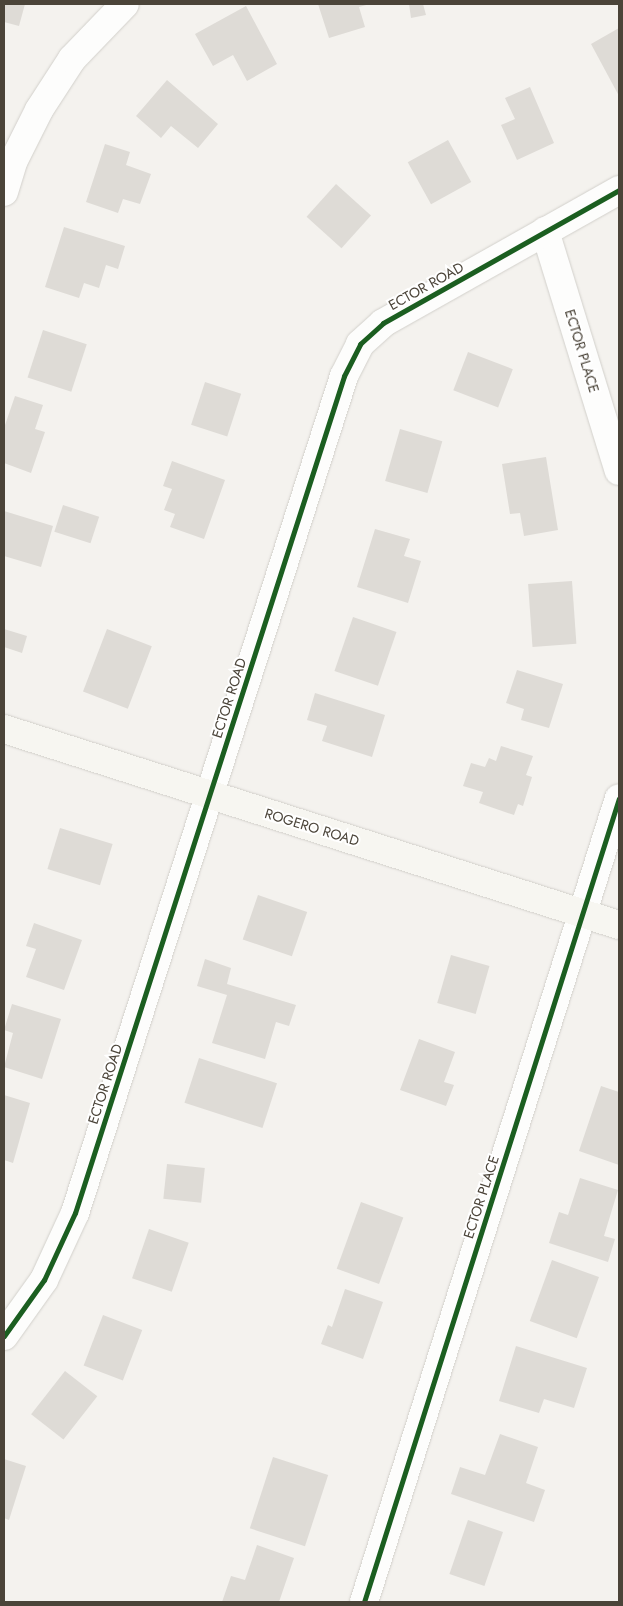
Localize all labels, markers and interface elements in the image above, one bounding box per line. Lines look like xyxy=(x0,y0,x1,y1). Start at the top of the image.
street label: ECTOR ROAD xyxy=(386,259,466,313)
street label: ECTOR PLACE xyxy=(561,307,603,395)
street label: ECTOR ROAD xyxy=(208,656,250,740)
street label: ROGERO ROAD xyxy=(263,805,361,849)
street label: ECTOR ROAD xyxy=(84,1042,126,1126)
street label: ECTOR PLACE xyxy=(460,1153,502,1241)

